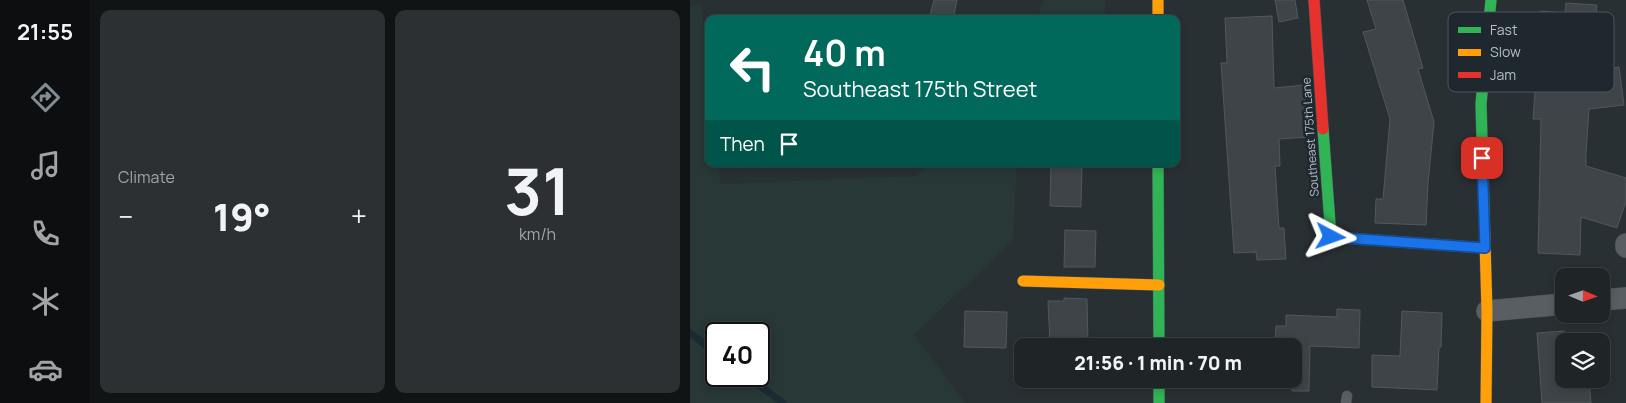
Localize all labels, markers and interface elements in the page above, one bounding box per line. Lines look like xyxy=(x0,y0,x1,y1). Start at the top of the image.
legend xyxy=(1448,12,1614,92)
text: 21:55 xyxy=(17,17,73,47)
text: Fast xyxy=(1490,20,1518,39)
text: 40 m xyxy=(803,29,886,77)
icon: left xyxy=(720,35,785,100)
text: Slow xyxy=(1490,42,1521,61)
text: Jam xyxy=(1490,65,1516,84)
text: Southeast 175th Street xyxy=(803,74,1037,104)
street label: Southeast 175th Lane xyxy=(1297,77,1323,197)
icon: directions xyxy=(28,80,63,115)
icon: arrive xyxy=(775,130,803,158)
text: Then xyxy=(720,131,765,157)
pin xyxy=(1461,137,1503,179)
icon: arrive xyxy=(1468,144,1496,172)
text: 31 xyxy=(504,146,571,235)
icon: music xyxy=(28,148,63,183)
text: Climate xyxy=(118,166,175,188)
text: 19° xyxy=(213,190,271,242)
text: − xyxy=(118,197,133,235)
text: + xyxy=(351,197,367,235)
position arrow xyxy=(1304,210,1356,262)
icon: phone xyxy=(28,216,63,251)
text: km/h xyxy=(519,223,556,245)
north arrow xyxy=(1555,268,1610,322)
map controls xyxy=(1555,268,1610,388)
icon: climate xyxy=(28,284,63,319)
speed limit sign: 40 xyxy=(705,322,770,387)
button: layers xyxy=(1555,333,1610,388)
text: 21:56 · 1 min · 70 m xyxy=(1074,350,1242,376)
icon: car xyxy=(28,352,63,387)

